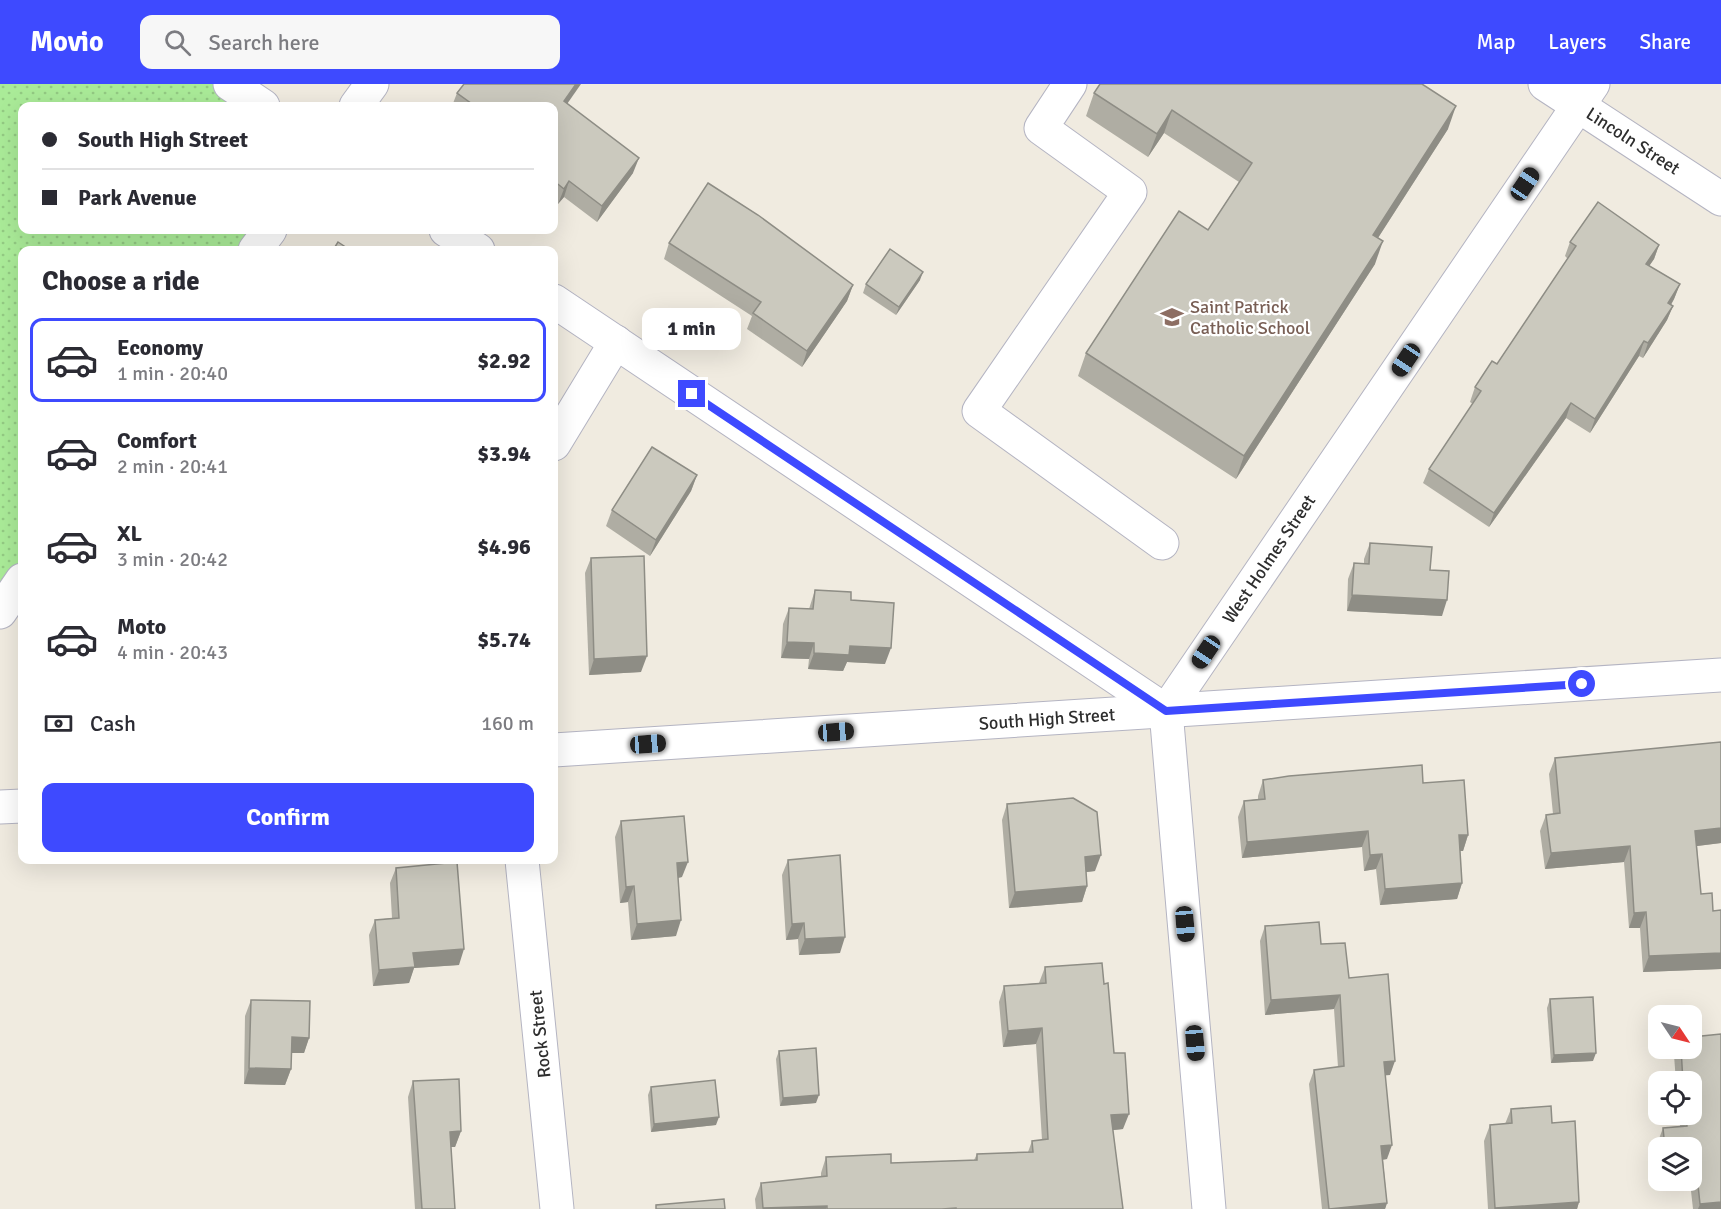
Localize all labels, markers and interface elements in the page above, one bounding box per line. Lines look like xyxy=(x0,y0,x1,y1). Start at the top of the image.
search box xyxy=(140,15,560,69)
text: Movio xyxy=(30,25,104,59)
icon: search xyxy=(161,26,194,59)
text: Search here xyxy=(209,29,320,56)
text: Map xyxy=(1477,29,1515,55)
text: Layers xyxy=(1548,29,1606,55)
text: Share xyxy=(1639,29,1691,55)
street label: Lincoln Street xyxy=(1582,103,1684,179)
text: South High Street xyxy=(78,126,248,153)
car xyxy=(1507,164,1543,204)
text: Park Avenue xyxy=(78,184,197,211)
text: Choose a ride xyxy=(42,265,200,298)
place label: Saint Patrick Catholic School xyxy=(1190,296,1310,339)
school or university icon: Saint Patrick Catholic School xyxy=(1159,304,1185,330)
callout: 1 min xyxy=(642,307,742,349)
text: 1 min xyxy=(667,316,716,341)
icon: car xyxy=(45,333,99,387)
text: Economy xyxy=(117,334,203,361)
car xyxy=(1388,340,1424,380)
text: $2.92 xyxy=(477,347,531,374)
text: 1 min · 20:40 xyxy=(117,361,228,386)
route end xyxy=(678,380,705,407)
icon: car xyxy=(45,426,99,480)
text: Comfort xyxy=(117,427,197,454)
text: $3.94 xyxy=(477,440,531,467)
text: 2 min · 20:41 xyxy=(117,454,228,479)
street label: West Holmes Street xyxy=(1218,490,1320,628)
icon: car xyxy=(45,519,99,573)
text: XL xyxy=(117,520,142,547)
text: $4.96 xyxy=(477,533,531,560)
text: 3 min · 20:42 xyxy=(117,547,228,572)
icon: car xyxy=(45,612,99,666)
text: Moto xyxy=(117,613,166,640)
text: $5.74 xyxy=(477,626,531,653)
car xyxy=(1188,632,1224,672)
text: 4 min · 20:43 xyxy=(117,640,228,665)
route start xyxy=(1568,670,1595,697)
street label: South High Street xyxy=(978,703,1116,735)
icon: cash xyxy=(42,707,75,740)
text: Cash xyxy=(90,710,136,737)
text: 160 m xyxy=(481,711,534,736)
car xyxy=(817,722,855,742)
car xyxy=(629,734,667,754)
button: Confirm xyxy=(42,783,534,852)
car xyxy=(1174,905,1196,943)
street label: Rock Street xyxy=(524,989,556,1079)
north arrow xyxy=(1648,1005,1702,1059)
map controls xyxy=(1648,1005,1702,1191)
car xyxy=(1184,1024,1206,1062)
button: locate xyxy=(1648,1071,1702,1125)
button: layers xyxy=(1648,1137,1702,1191)

